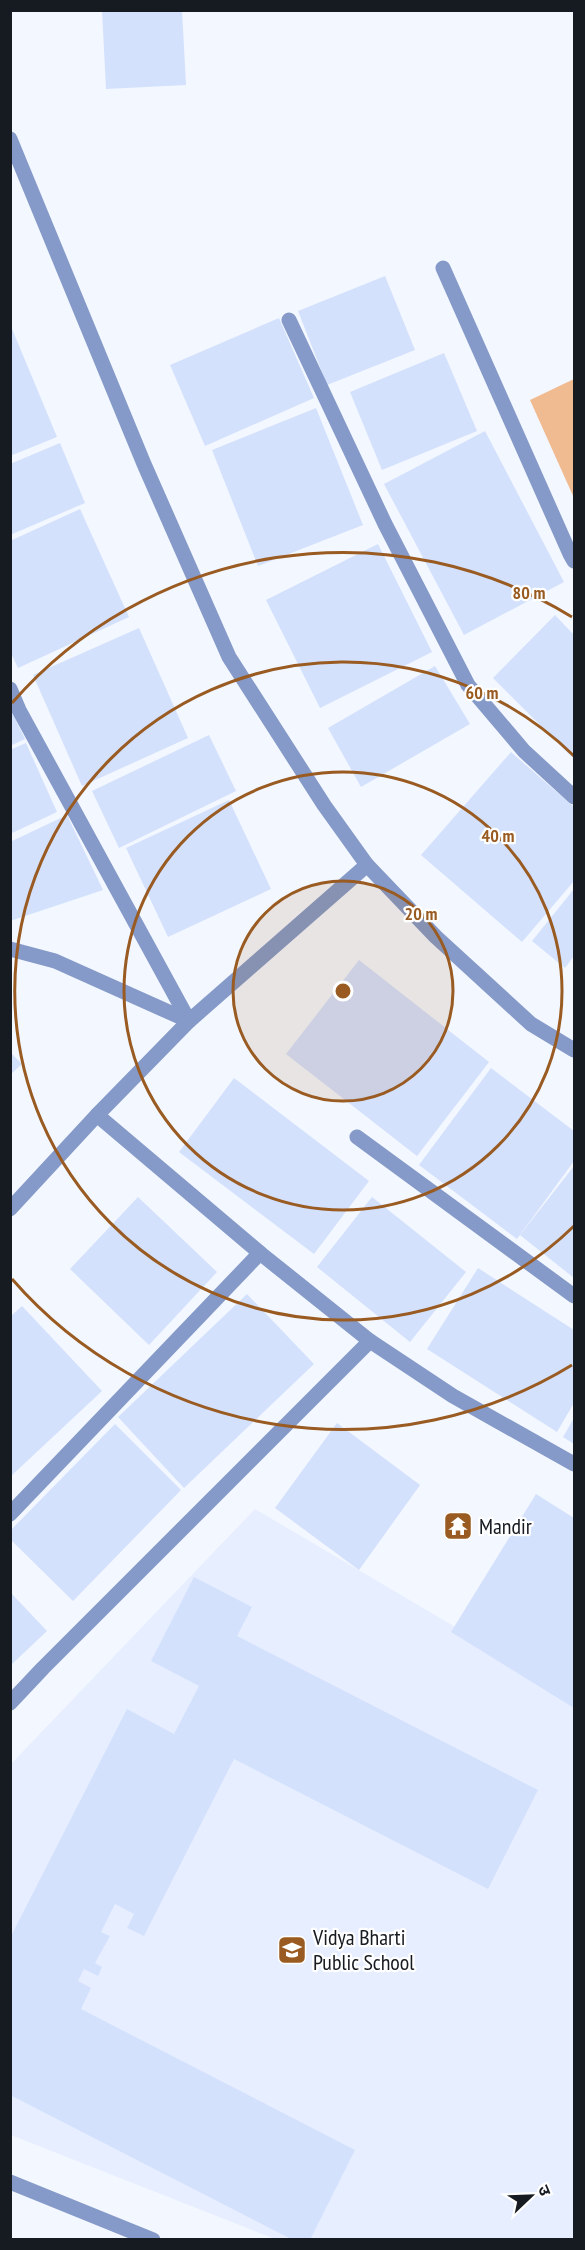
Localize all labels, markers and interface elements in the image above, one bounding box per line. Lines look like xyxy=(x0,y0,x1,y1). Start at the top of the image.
text: 80 m xyxy=(513,581,545,604)
text: 60 m xyxy=(466,681,498,704)
text: 40 m xyxy=(482,824,514,847)
text: 20 m xyxy=(405,902,437,925)
centre of rings xyxy=(333,981,353,1001)
temple icon: Mandir xyxy=(442,1510,474,1542)
place label: Mandir xyxy=(479,1512,532,1540)
place label: Vidya Bharti Public School xyxy=(312,1923,415,1976)
school or university icon: Vidya Bharti Public School xyxy=(276,1934,308,1966)
north arrow xyxy=(501,2166,561,2226)
text: उ xyxy=(534,2182,556,2199)

